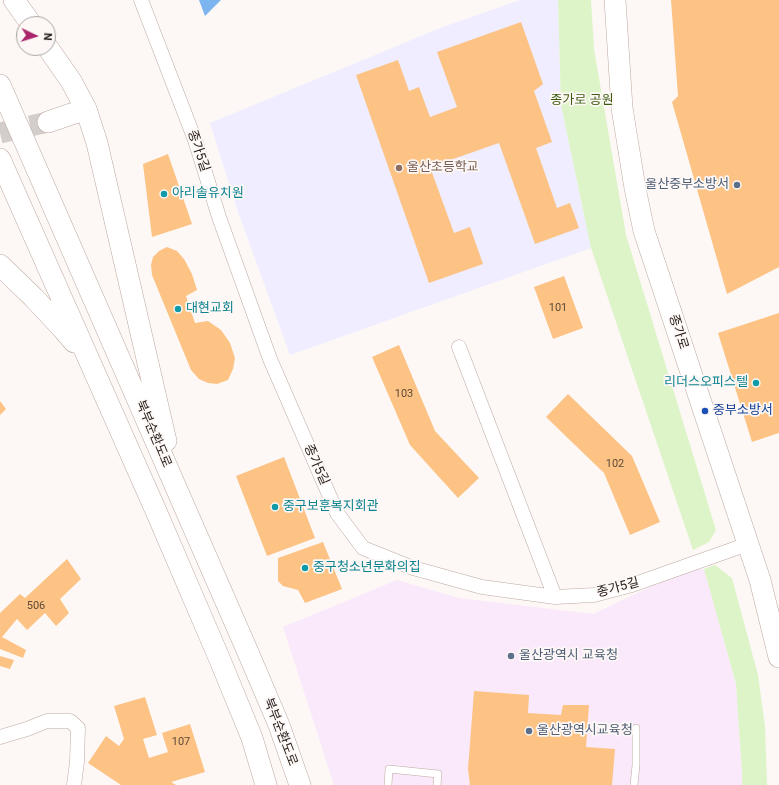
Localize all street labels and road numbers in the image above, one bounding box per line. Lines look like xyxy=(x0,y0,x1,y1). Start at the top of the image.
street label: 종가5길 xyxy=(184,128,212,174)
street label: 종가로 xyxy=(665,313,691,351)
street label: 북부순환도로 xyxy=(132,398,174,470)
street label: 종가5길 xyxy=(300,442,332,488)
street label: 종가5길 xyxy=(595,575,641,601)
street label: 북부순환도로 xyxy=(260,696,300,768)

